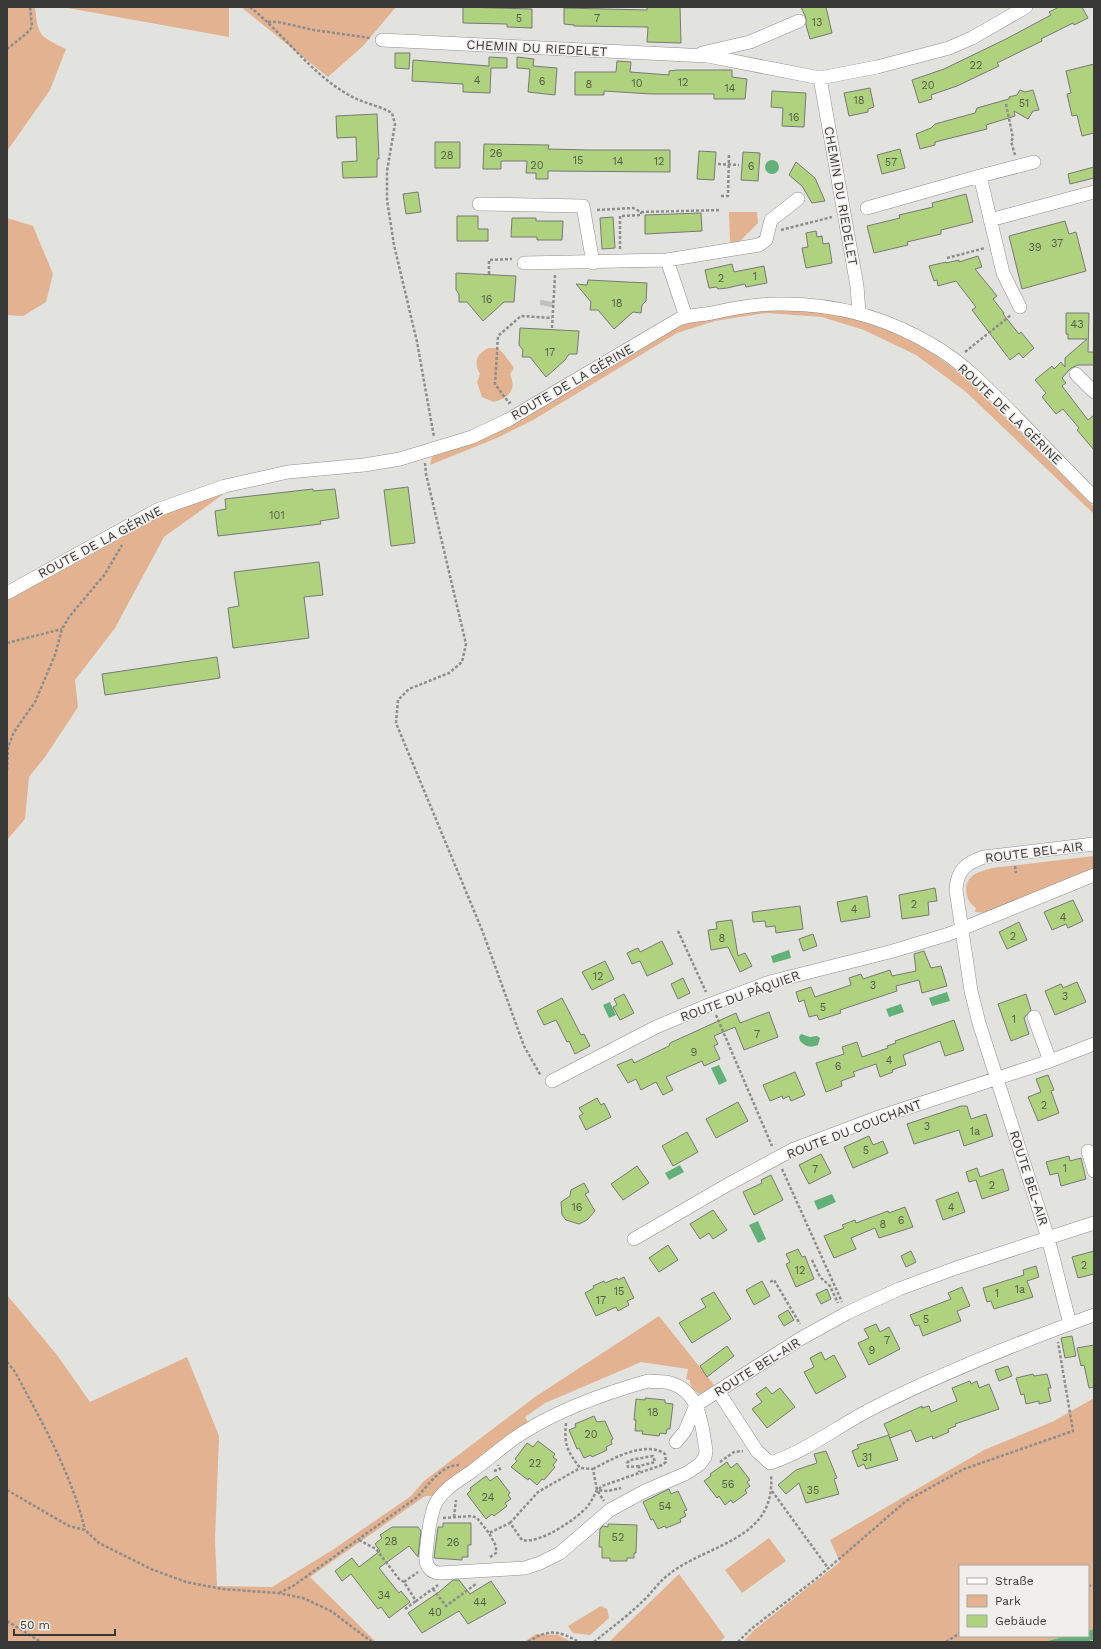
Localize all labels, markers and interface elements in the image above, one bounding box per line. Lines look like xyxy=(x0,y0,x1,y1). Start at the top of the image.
house number: 5 xyxy=(516,12,522,25)
house number: 7 xyxy=(594,12,600,25)
house number: 13 xyxy=(812,16,822,29)
street label: CHEMIN DU RIEDELET xyxy=(466,37,608,59)
house number: 22 xyxy=(970,59,982,72)
house number: 4 xyxy=(474,74,481,87)
house number: 6 xyxy=(539,75,546,88)
house number: 12 xyxy=(678,76,688,89)
house number: 10 xyxy=(631,77,643,90)
house number: 8 xyxy=(586,78,593,91)
house number: 20 xyxy=(921,79,935,92)
house number: 14 xyxy=(724,82,736,95)
house number: 18 xyxy=(853,94,865,107)
house number: 51 xyxy=(1019,97,1029,110)
house number: 16 xyxy=(789,111,800,124)
street label: CHEMIN DU RIEDELET xyxy=(821,125,861,267)
house number: 26 xyxy=(489,147,503,160)
house number: 28 xyxy=(440,149,454,162)
house number: 15 xyxy=(573,154,583,167)
house number: 14 xyxy=(612,155,624,168)
house number: 12 xyxy=(654,155,664,168)
house number: 57 xyxy=(885,156,897,169)
house number: 20 xyxy=(530,159,544,172)
house number: 6 xyxy=(748,160,755,173)
house number: 37 xyxy=(1051,237,1063,250)
house number: 39 xyxy=(1028,241,1042,254)
house number: 1 xyxy=(753,270,757,283)
house number: 2 xyxy=(718,272,724,285)
house number: 16 xyxy=(482,293,493,306)
house number: 18 xyxy=(611,297,623,310)
house number: 43 xyxy=(1070,318,1084,331)
street label: ROUTE DE LA GÉRINE xyxy=(508,340,636,423)
house number: 17 xyxy=(545,346,555,359)
street label: ROUTE DE LA GÉRINE xyxy=(955,360,1066,467)
street label: ROUTE DE LA GÉRINE xyxy=(35,502,165,581)
house number: 101 xyxy=(269,509,285,522)
street label: ROUTE BEL-AIR xyxy=(984,838,1084,865)
house number: 2 xyxy=(911,898,917,911)
house number: 4 xyxy=(851,903,858,916)
house number: 4 xyxy=(1060,911,1067,924)
house number: 2 xyxy=(1010,930,1016,943)
house number: 8 xyxy=(719,932,726,945)
street label: ROUTE DU PÂQUIER xyxy=(678,966,802,1025)
house number: 12 xyxy=(593,970,603,983)
house number: 3 xyxy=(870,979,876,992)
house number: 3 xyxy=(1062,990,1068,1003)
house number: 5 xyxy=(820,1001,826,1014)
house number: 1 xyxy=(1012,1013,1016,1026)
house number: 7 xyxy=(754,1028,760,1041)
house number: 9 xyxy=(691,1046,698,1059)
house number: 4 xyxy=(886,1054,893,1067)
house number: 6 xyxy=(835,1060,842,1073)
street label: ROUTE DU COUCHANT xyxy=(784,1096,924,1162)
house number: 2 xyxy=(1041,1099,1047,1112)
house number: 3 xyxy=(924,1120,930,1133)
house number: 1a xyxy=(970,1125,980,1138)
street label: ROUTE BEL-AIR xyxy=(1007,1129,1052,1228)
house number: 5 xyxy=(863,1144,869,1157)
house number: 1 xyxy=(1063,1162,1067,1175)
house number: 7 xyxy=(812,1163,818,1176)
house number: 2 xyxy=(989,1179,995,1192)
house number: 16 xyxy=(572,1201,583,1214)
house number: 4 xyxy=(948,1201,955,1214)
house number: 6 xyxy=(898,1214,905,1227)
house number: 8 xyxy=(880,1218,887,1231)
house number: 2 xyxy=(1081,1259,1087,1272)
house number: 12 xyxy=(795,1264,805,1277)
house number: 1a xyxy=(1015,1283,1025,1296)
house number: 15 xyxy=(614,1285,624,1298)
house number: 1 xyxy=(995,1287,999,1300)
house number: 17 xyxy=(596,1294,606,1307)
house number: 5 xyxy=(923,1313,929,1326)
street label: ROUTE BEL-AIR xyxy=(711,1334,803,1400)
house number: 7 xyxy=(884,1334,890,1347)
house number: 9 xyxy=(869,1344,876,1357)
house number: 18 xyxy=(647,1406,659,1419)
house number: 20 xyxy=(584,1428,598,1441)
house number: 31 xyxy=(862,1451,872,1464)
house number: 22 xyxy=(529,1457,541,1470)
house number: 56 xyxy=(721,1478,735,1491)
house number: 35 xyxy=(807,1484,819,1497)
house number: 24 xyxy=(482,1491,495,1504)
house number: 54 xyxy=(658,1500,672,1513)
house number: 52 xyxy=(612,1531,624,1544)
house number: 28 xyxy=(384,1535,398,1548)
house number: 26 xyxy=(446,1536,460,1549)
legend xyxy=(959,1565,1089,1637)
text: Straße xyxy=(995,1574,1034,1588)
house number: 34 xyxy=(377,1589,391,1602)
text: Park xyxy=(995,1594,1021,1608)
house number: 44 xyxy=(473,1596,487,1609)
house number: 40 xyxy=(428,1606,442,1619)
scale bar xyxy=(14,1611,115,1637)
text: Gebäude xyxy=(995,1614,1047,1628)
text: 50 m xyxy=(20,1618,50,1632)

